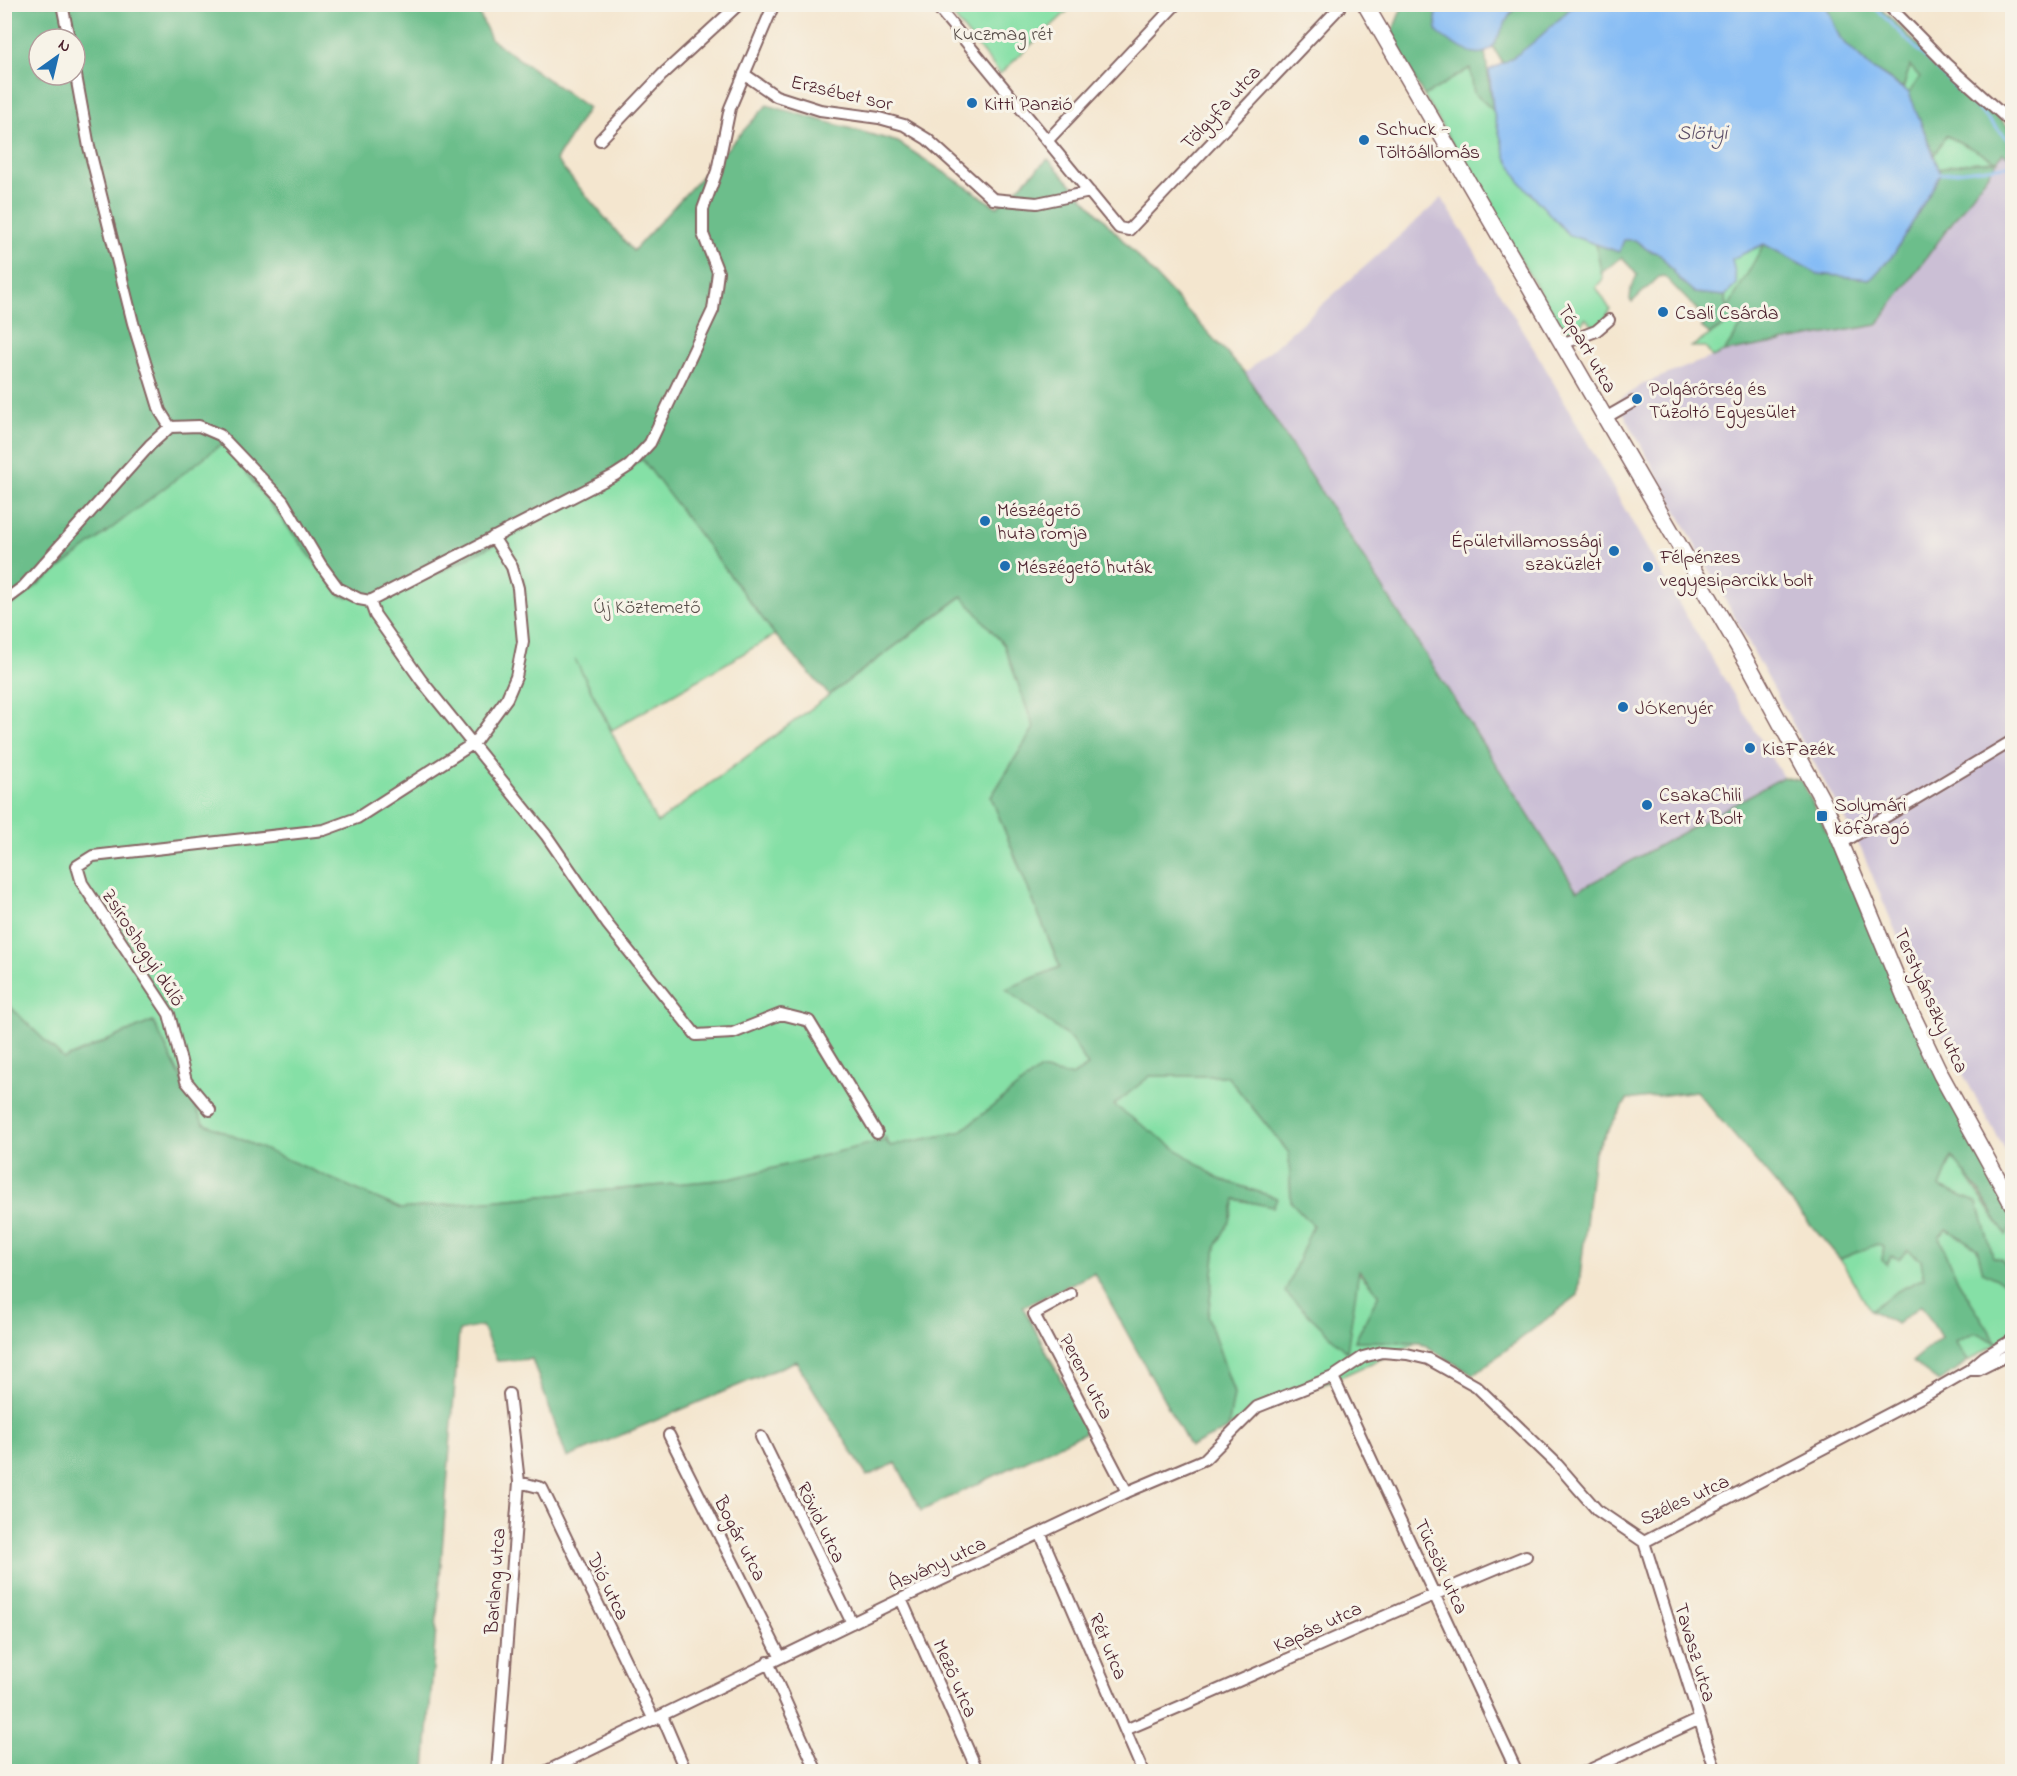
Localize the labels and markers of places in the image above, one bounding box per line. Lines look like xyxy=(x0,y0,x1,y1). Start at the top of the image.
place label: Kitti Panzió xyxy=(984,91,1073,120)
marker: Kitti Panzió xyxy=(965,96,979,110)
place label: Schuck - Töltőállomás xyxy=(1376,116,1480,168)
marker: Schuck - Töltőállomás xyxy=(1357,133,1371,147)
place label: Csali Csárda xyxy=(1675,300,1778,329)
marker: Csali Csárda xyxy=(1656,305,1670,319)
place label: Polgárőrség és Tűzoltó Egyesület xyxy=(1649,376,1796,429)
marker: Polgárőrség és Tűzoltó Egyesület xyxy=(1630,392,1644,406)
place label: Mészégető huta romja xyxy=(997,497,1087,549)
marker: Mészégető huta romja xyxy=(978,514,992,528)
place label: Épületvillamossági szaküzlet xyxy=(1451,528,1602,580)
marker: Épületvillamossági szaküzlet xyxy=(1607,544,1621,558)
place label: Félpénzes vegyesiparcikk bolt xyxy=(1659,544,1814,597)
place label: Mészégető huták xyxy=(1017,554,1152,584)
marker: Mészégető huták xyxy=(998,559,1012,573)
marker: Félpénzes vegyesiparcikk bolt xyxy=(1641,560,1655,574)
place label: JÓKenyér xyxy=(1635,695,1714,724)
marker: JÓKenyér xyxy=(1616,700,1630,714)
place label: KisFazék xyxy=(1762,736,1836,765)
marker: KisFazék xyxy=(1743,741,1757,755)
place label: CsakaChili Kert & Bolt xyxy=(1659,782,1743,834)
place label: Solymári kőfaragó xyxy=(1834,792,1910,845)
marker: CsakaChili Kert & Bolt xyxy=(1640,798,1654,812)
marker: Solymári kőfaragó xyxy=(1815,809,1829,823)

